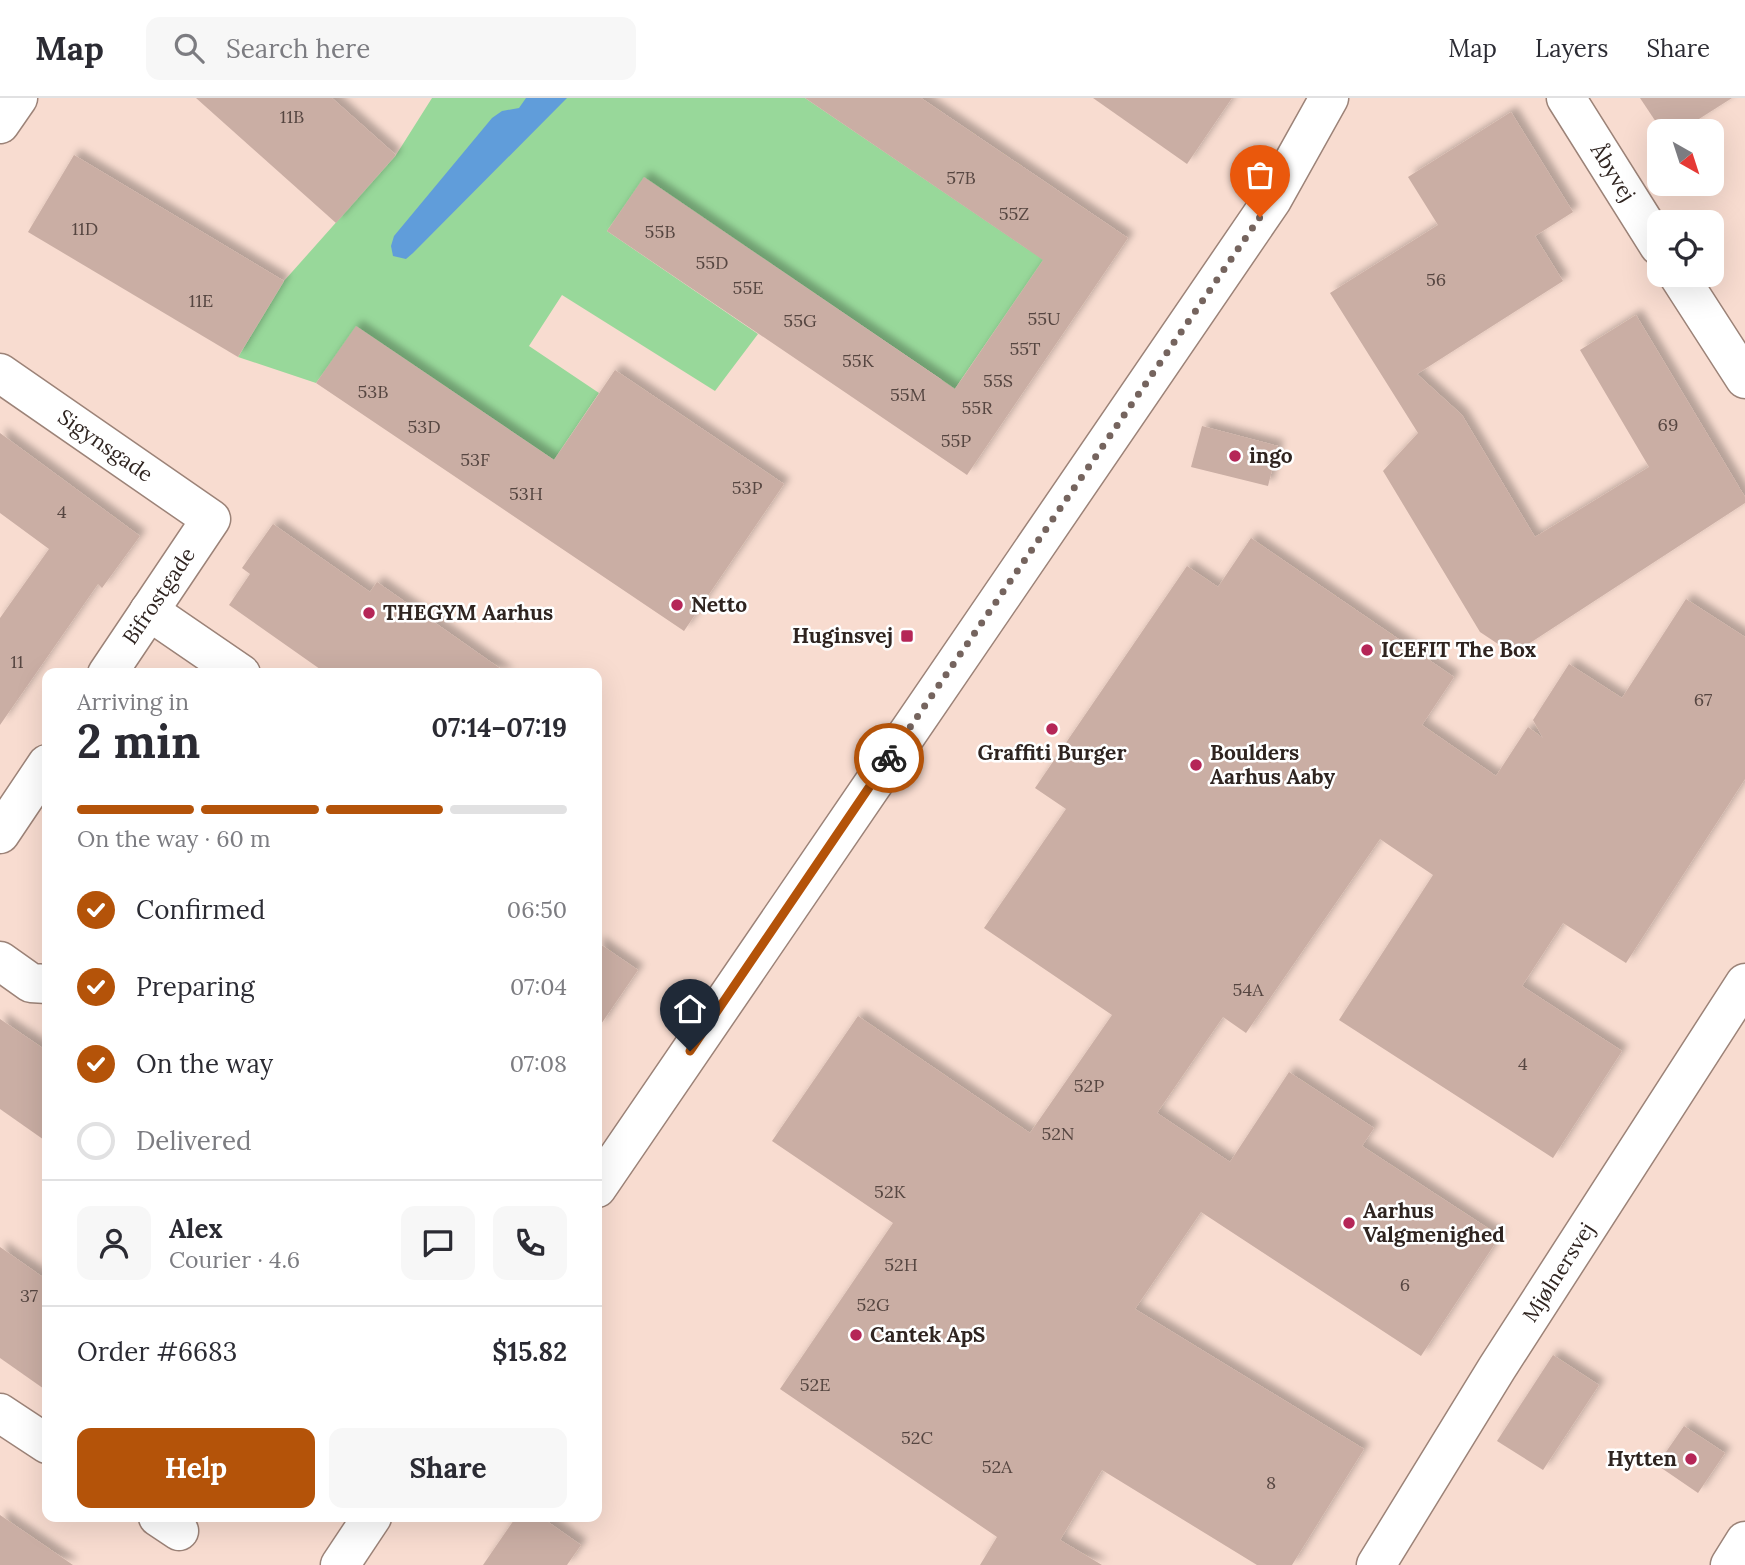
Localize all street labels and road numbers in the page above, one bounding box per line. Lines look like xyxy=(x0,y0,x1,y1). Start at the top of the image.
street label: Åbyvej xyxy=(1584,137,1642,206)
street label: Sigynsgade xyxy=(53,403,158,488)
street label: Bifrostgade xyxy=(116,542,201,649)
street label: Mjølnersvej xyxy=(1516,1217,1600,1327)

